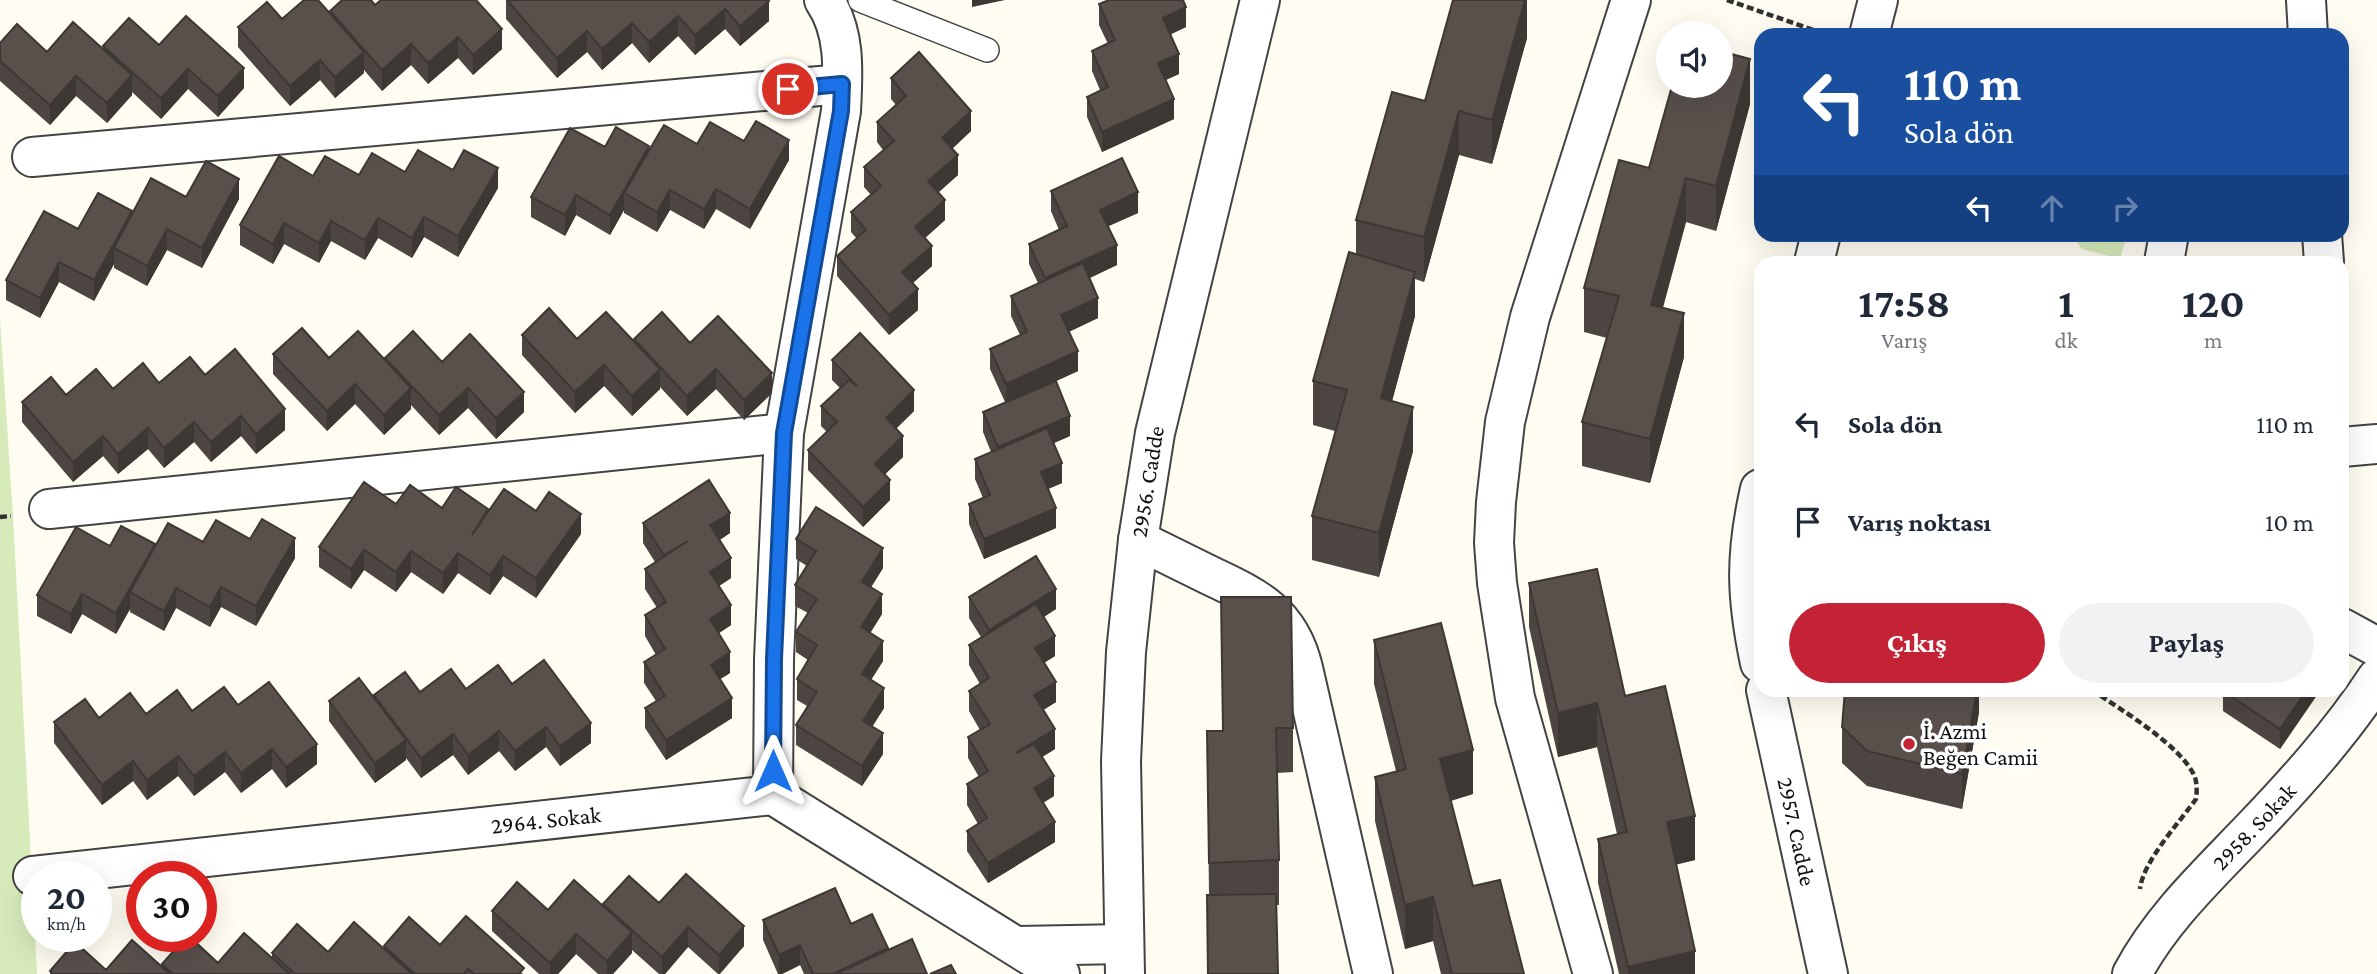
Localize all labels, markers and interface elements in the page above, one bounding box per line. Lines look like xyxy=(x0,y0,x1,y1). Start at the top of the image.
map controls xyxy=(1656,21,1733,98)
button: sound xyxy=(1656,21,1733,98)
icon: left xyxy=(1789,56,1880,147)
text: 110 m xyxy=(1904,56,2021,111)
pin xyxy=(758,59,818,119)
icon: arrive xyxy=(769,70,807,108)
text: Sola dön xyxy=(1904,114,2014,150)
icon: left xyxy=(1960,189,1998,227)
icon: ahead xyxy=(2033,189,2071,227)
icon: right xyxy=(2106,189,2144,227)
text: 17:58 xyxy=(1858,279,1950,326)
text: 1 xyxy=(2058,279,2074,326)
text: 120 xyxy=(2182,279,2245,326)
text: Varış xyxy=(1881,327,1927,353)
text: dk xyxy=(2055,327,2078,353)
text: m xyxy=(2204,327,2223,353)
icon: left xyxy=(1789,405,1827,443)
text: Sola dön xyxy=(1848,410,1942,439)
text: 110 m xyxy=(2256,410,2314,439)
street label: 2956. Cadde xyxy=(1126,423,1169,539)
icon: arrive xyxy=(1789,503,1827,541)
text: Varış noktası xyxy=(1848,508,1991,537)
text: 10 m xyxy=(2265,508,2314,537)
button: Çıkış xyxy=(1789,603,2045,683)
button: Paylaş xyxy=(2059,603,2314,683)
place label: İ. Azmi Beğen Camii xyxy=(1923,718,2038,770)
position arrow xyxy=(736,734,810,808)
marker: İ. Azmi Beğen Camii xyxy=(1901,736,1917,752)
street label: 2957. Cadde xyxy=(1772,775,1821,888)
street label: 2958. Sokak xyxy=(2207,778,2301,875)
street label: 2964. Sokak xyxy=(490,801,602,839)
speed limit sign: 30 xyxy=(126,861,217,952)
text: 20 xyxy=(47,878,86,917)
text: km/h xyxy=(47,914,86,934)

